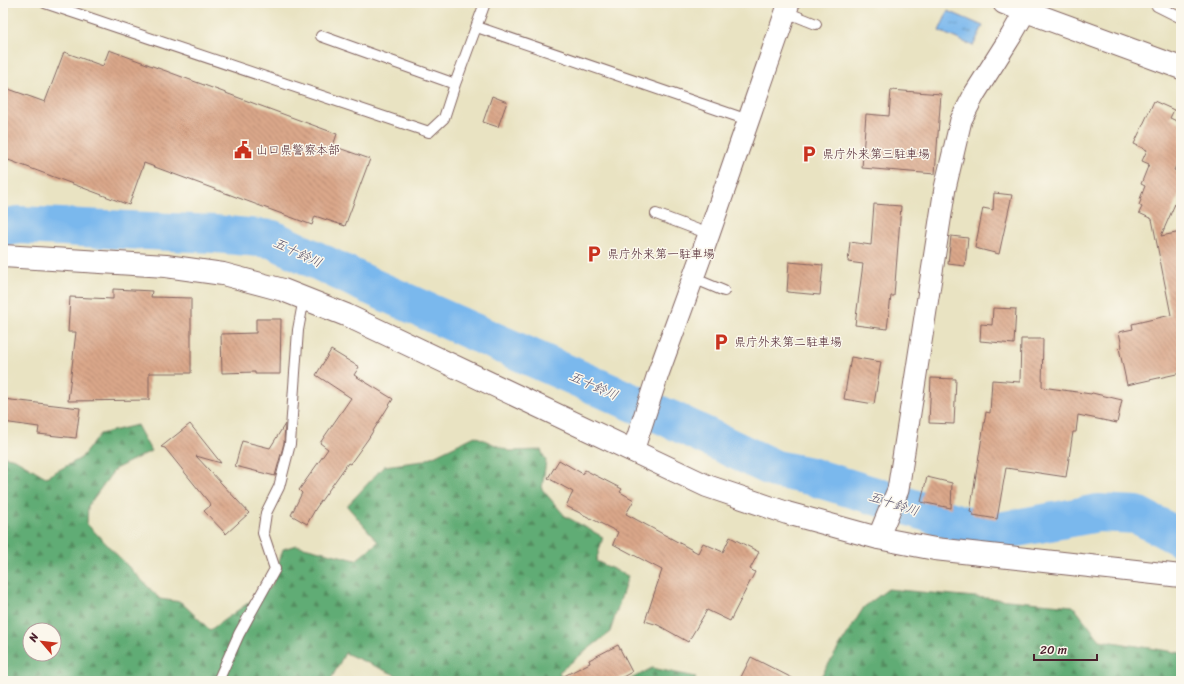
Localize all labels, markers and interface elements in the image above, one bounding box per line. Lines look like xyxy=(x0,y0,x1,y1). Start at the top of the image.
place label: 山口県警察本部 xyxy=(256,139,340,161)
public building icon: 山口県警察本部 xyxy=(233,140,253,160)
place label: 県庁外来第三駐車場 xyxy=(822,143,930,165)
parking icon: 県庁外来第三駐車場 xyxy=(799,144,819,164)
water label: 五十鈴川 xyxy=(269,231,326,274)
place label: 県庁外来第一駐車場 xyxy=(607,243,715,265)
parking icon: 県庁外来第一駐車場 xyxy=(584,244,604,264)
place label: 県庁外来第二駐車場 xyxy=(734,331,842,353)
parking icon: 県庁外来第二駐車場 xyxy=(711,332,731,352)
water label: 五十鈴川 xyxy=(565,364,622,407)
water label: 五十鈴川 xyxy=(866,485,922,522)
north arrow xyxy=(22,622,62,662)
text: N xyxy=(23,629,44,646)
scale bar xyxy=(1034,636,1097,662)
text: 20 m xyxy=(1040,639,1067,661)

